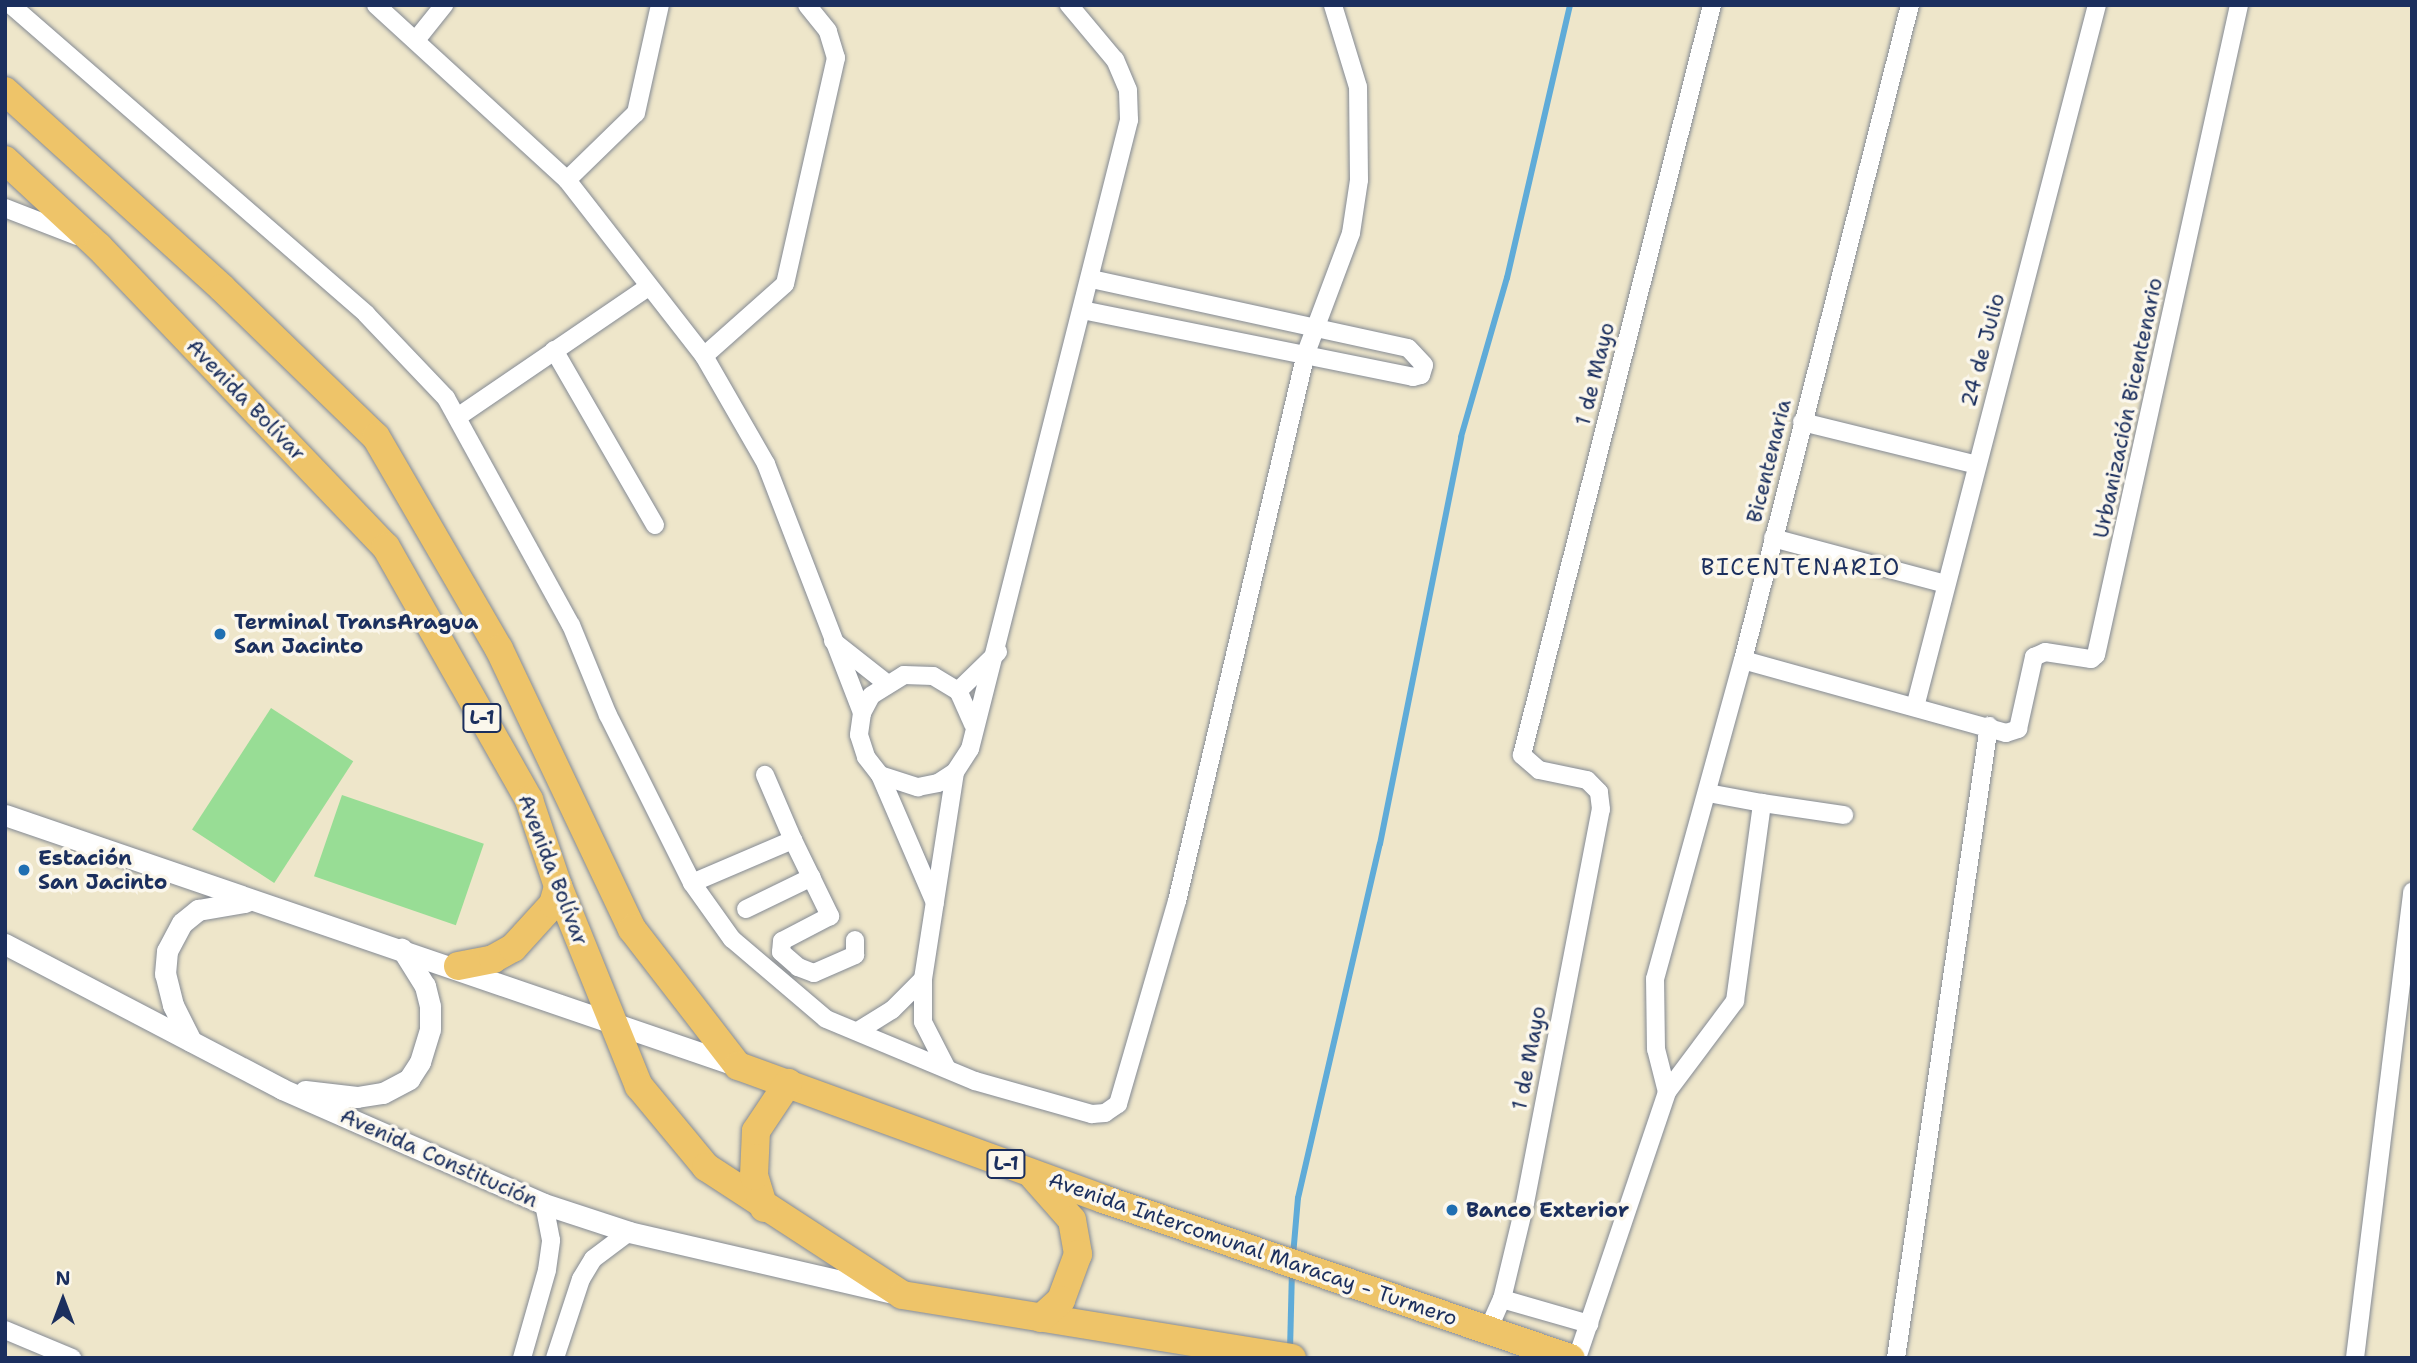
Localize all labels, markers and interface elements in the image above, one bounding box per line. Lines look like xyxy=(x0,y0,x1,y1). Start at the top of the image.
street label: Urbanización Bicentenario xyxy=(2088,275,2168,541)
street label: 24 de Julio xyxy=(1956,290,2010,410)
street label: 1 de Mayo xyxy=(1570,320,1620,428)
street label: Avenida Bolívar xyxy=(181,334,311,466)
street label: Bicentenaria xyxy=(1741,397,1797,525)
district label: BICENTENARIO xyxy=(1702,553,1900,581)
place label: Terminal TransAragua San Jacinto xyxy=(234,609,478,659)
marker: Terminal TransAragua San Jacinto xyxy=(212,626,228,642)
road number: L-1 xyxy=(461,702,503,734)
street label: Avenida Bolívar xyxy=(513,791,593,949)
place label: Estación San Jacinto xyxy=(38,845,167,895)
marker: Estación San Jacinto xyxy=(16,862,32,878)
street label: 1 de Mayo xyxy=(1507,1004,1551,1112)
street label: Avenida Constitución xyxy=(336,1103,542,1213)
road number: L-1 xyxy=(985,1148,1027,1180)
street label: Avenida Intercomunal Maracay - Turmero xyxy=(1045,1167,1461,1331)
place label: Banco Exterior xyxy=(1466,1197,1629,1223)
marker: Banco Exterior xyxy=(1444,1202,1460,1218)
north arrow xyxy=(28,1265,98,1335)
text: N xyxy=(55,1266,71,1291)

